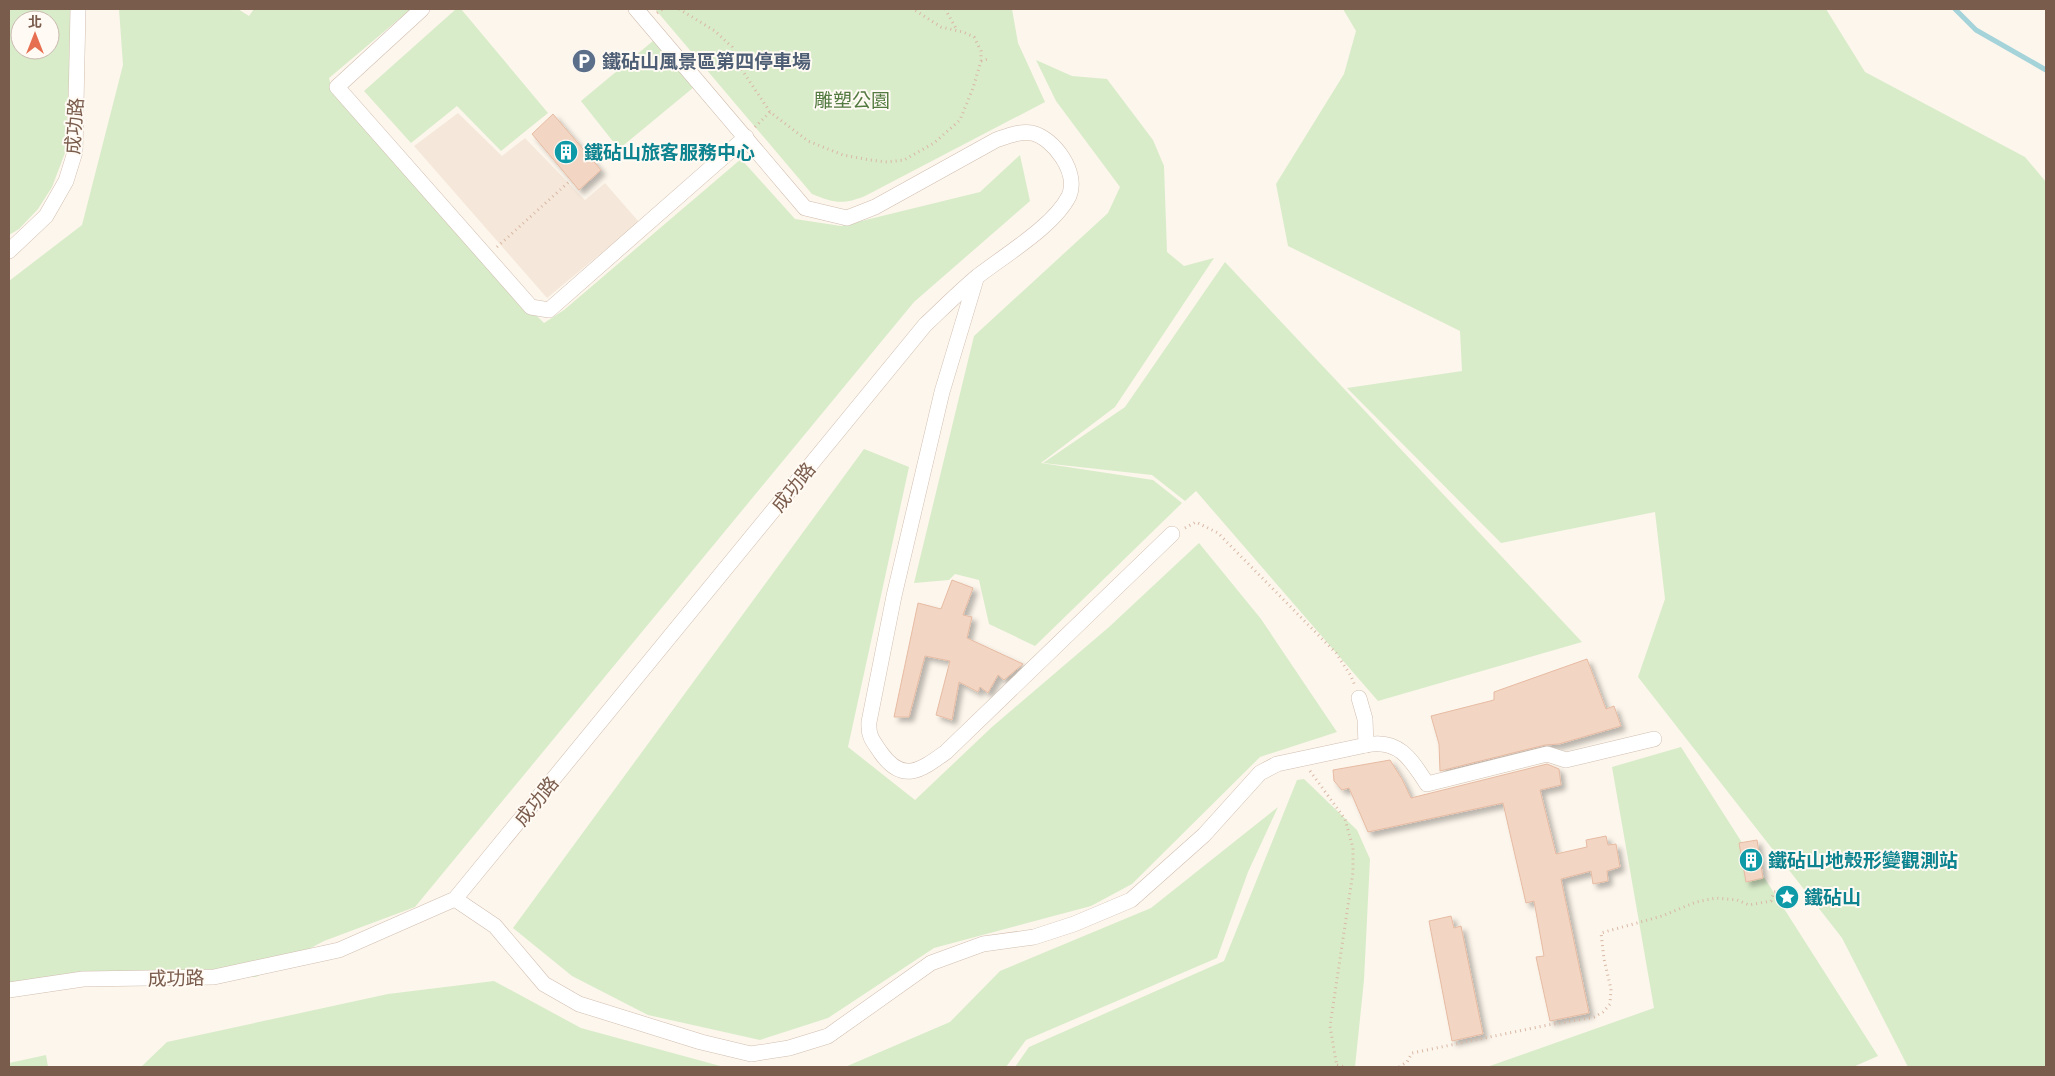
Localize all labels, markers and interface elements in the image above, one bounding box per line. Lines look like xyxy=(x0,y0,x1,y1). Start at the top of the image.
north arrow xyxy=(10,10,60,60)
text: 北 xyxy=(28,13,42,31)
parking icon: 鐵砧山風景區第四停車場 xyxy=(571,48,597,74)
place label: 鐵砧山風景區第四停車場 xyxy=(602,49,811,73)
park label: 雕塑公園 xyxy=(814,88,890,112)
street label: 成功路 xyxy=(60,97,88,155)
building icon: 鐵砧山旅客服務中心 xyxy=(553,139,579,165)
place label: 鐵砧山旅客服務中心 xyxy=(584,140,755,164)
street label: 成功路 xyxy=(766,457,820,517)
street label: 成功路 xyxy=(509,771,563,831)
building icon: 鐵砧山地殼形變觀測站 xyxy=(1738,847,1764,873)
place label: 鐵砧山地殼形變觀測站 xyxy=(1768,848,1958,872)
place icon: 鐵砧山 xyxy=(1774,884,1800,910)
place label: 鐵砧山 xyxy=(1804,885,1861,909)
street label: 成功路 xyxy=(147,966,205,990)

